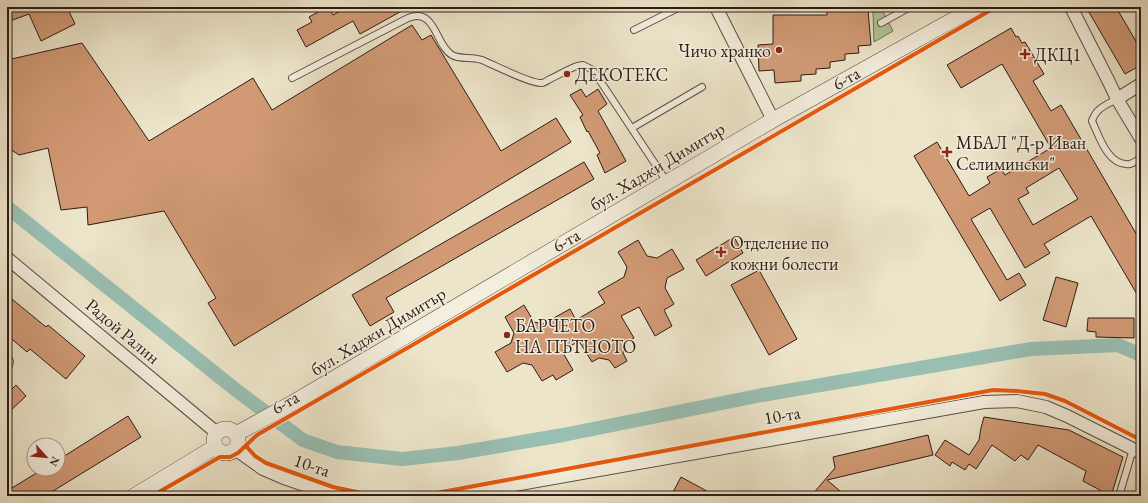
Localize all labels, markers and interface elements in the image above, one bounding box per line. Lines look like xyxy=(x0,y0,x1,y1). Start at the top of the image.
place label: Чичо хранко xyxy=(678,39,771,62)
place label: ДКЦ1 xyxy=(1034,43,1081,66)
marker: Чичо хранко xyxy=(774,45,784,55)
marker: ДКЦ1 xyxy=(1019,48,1031,60)
street label: 6-та xyxy=(828,61,865,95)
place label: ДЕКОТЕКС xyxy=(575,63,668,86)
marker: ДЕКОТЕКС xyxy=(562,69,572,79)
street label: бул. Хаджи Димитър xyxy=(585,117,729,215)
place label: МБАЛ "Д-р Иван Селимински" xyxy=(956,131,1086,175)
marker: МБАЛ "Д-р Иван Селимински" xyxy=(941,146,953,158)
street label: 6-та xyxy=(548,223,585,257)
place label: Отделение по кожни болести xyxy=(730,231,839,275)
marker: Отделение по кожни болести xyxy=(715,246,727,258)
street label: бул. Хаджи Димитър xyxy=(306,282,450,380)
street label: Радой Ралин xyxy=(81,293,165,369)
place label: БАРЧЕТО НА ПЪТНОТО xyxy=(515,314,636,358)
marker: БАРЧЕТО НА ПЪТНОТО xyxy=(502,330,512,340)
street label: 6-та xyxy=(267,385,304,419)
street label: 10-та xyxy=(762,400,803,430)
north arrow xyxy=(26,437,66,477)
street label: 10-та xyxy=(291,448,334,482)
text: N xyxy=(47,454,63,469)

